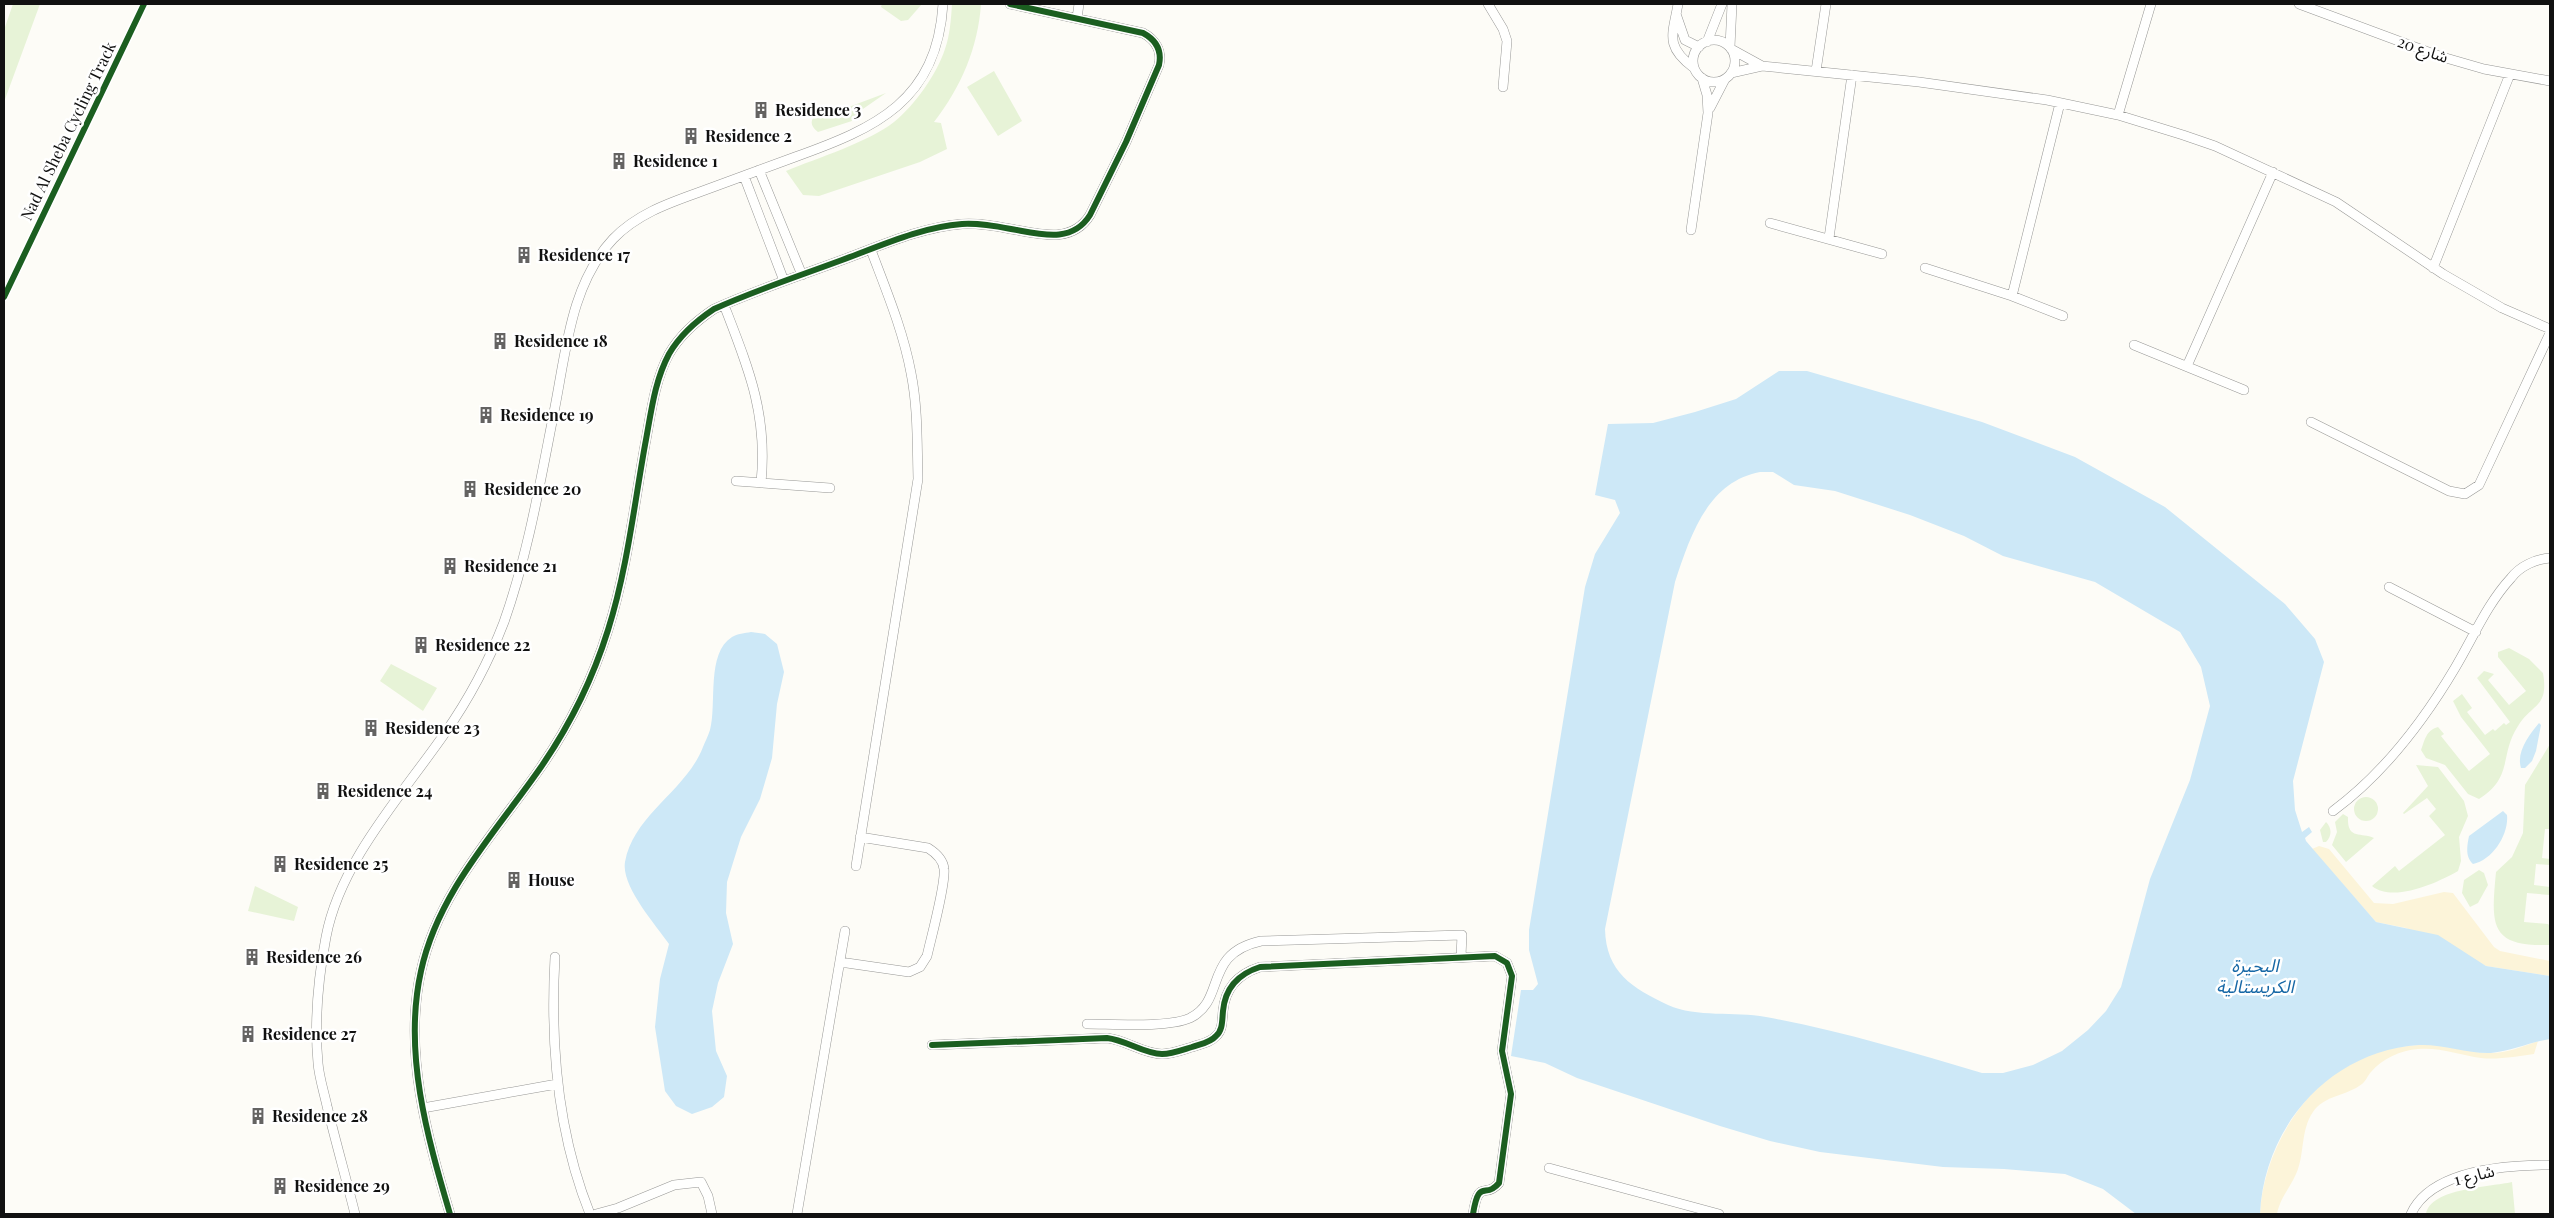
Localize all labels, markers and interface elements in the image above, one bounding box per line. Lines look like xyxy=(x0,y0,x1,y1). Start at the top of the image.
street label: شارع 20 xyxy=(2394,30,2451,70)
street label: Nad Al Sheba Cycling Track xyxy=(15,38,120,224)
place label: Residence 3 xyxy=(775,99,862,120)
building icon: Residence 3 xyxy=(751,100,771,120)
place label: Residence 2 xyxy=(705,125,792,146)
building icon: Residence 2 xyxy=(681,126,701,146)
place label: Residence 1 xyxy=(633,150,718,171)
building icon: Residence 1 xyxy=(609,151,629,171)
place label: Residence 17 xyxy=(538,244,631,265)
building icon: Residence 17 xyxy=(514,245,534,265)
place label: Residence 18 xyxy=(514,330,608,351)
building icon: Residence 18 xyxy=(490,331,510,351)
place label: Residence 19 xyxy=(500,404,594,425)
building icon: Residence 19 xyxy=(476,405,496,425)
place label: Residence 20 xyxy=(484,478,581,499)
building icon: Residence 20 xyxy=(460,479,480,499)
place label: Residence 21 xyxy=(464,555,557,576)
building icon: Residence 21 xyxy=(440,556,460,576)
place label: Residence 22 xyxy=(435,634,530,655)
building icon: Residence 22 xyxy=(411,635,431,655)
place label: Residence 23 xyxy=(385,717,480,738)
building icon: Residence 23 xyxy=(361,718,381,738)
place label: Residence 24 xyxy=(337,780,432,801)
building icon: Residence 24 xyxy=(313,781,333,801)
place label: Residence 25 xyxy=(294,853,388,874)
building icon: Residence 25 xyxy=(270,854,290,874)
place label: House xyxy=(528,869,575,890)
building icon: House xyxy=(504,870,524,890)
place label: Residence 26 xyxy=(266,946,362,967)
building icon: Residence 26 xyxy=(242,947,262,967)
water label: البحيرة الكريستالية xyxy=(2216,953,2295,998)
place label: Residence 27 xyxy=(262,1023,357,1044)
building icon: Residence 27 xyxy=(238,1024,258,1044)
place label: Residence 28 xyxy=(272,1105,368,1126)
building icon: Residence 28 xyxy=(248,1106,268,1126)
street label: شارع 1 xyxy=(2451,1159,2497,1193)
place label: Residence 29 xyxy=(294,1175,390,1196)
building icon: Residence 29 xyxy=(270,1176,290,1196)

